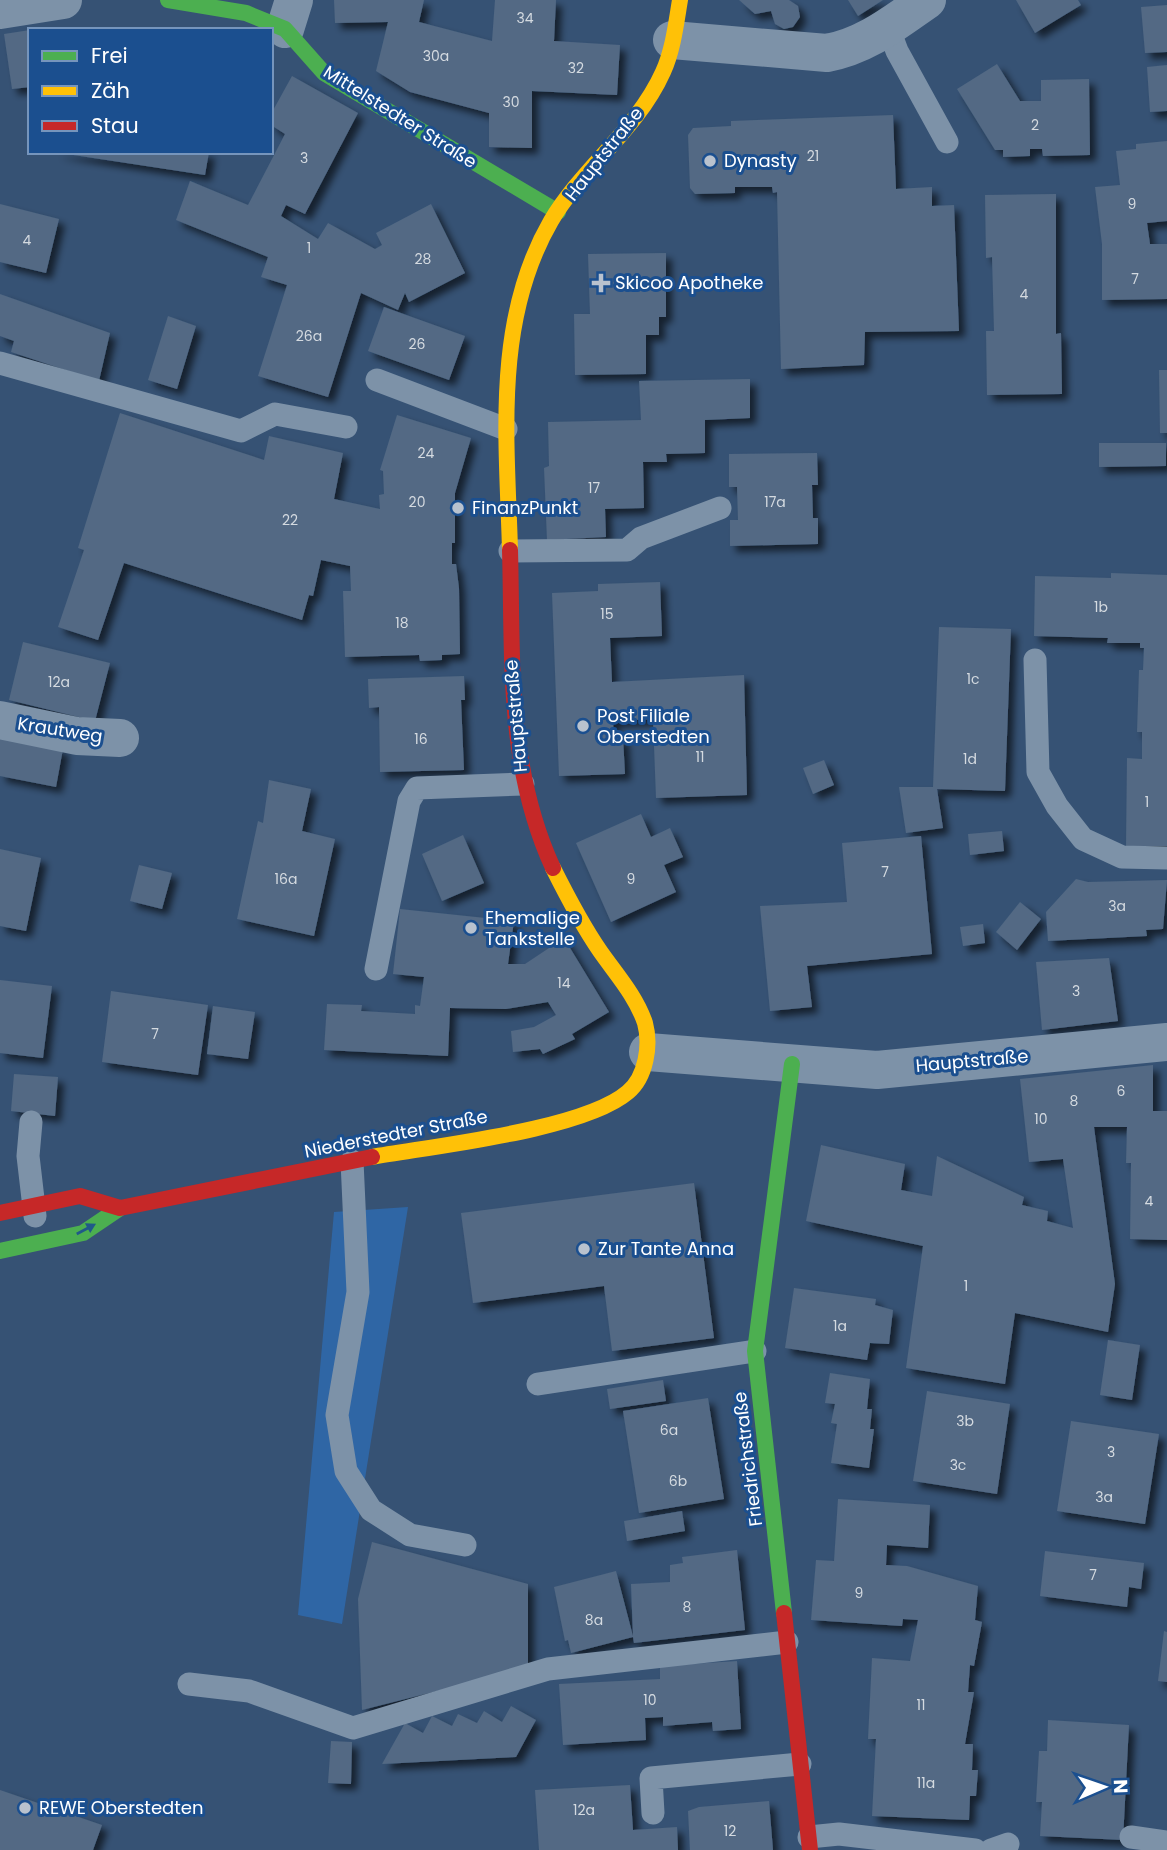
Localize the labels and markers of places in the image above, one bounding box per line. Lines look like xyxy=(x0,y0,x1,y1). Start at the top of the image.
place label: Dynasty xyxy=(724,148,797,173)
marker: Dynasty xyxy=(702,153,718,169)
place label: Skicoo Apotheke xyxy=(615,270,764,295)
marker: Skicoo Apotheke xyxy=(593,275,609,291)
place label: FinanzPunkt xyxy=(472,495,578,520)
marker: FinanzPunkt xyxy=(450,500,466,516)
place label: Post Filiale Oberstedten xyxy=(597,703,710,749)
marker: Post Filiale Oberstedten xyxy=(575,718,591,734)
place label: Ehemalige Tankstelle xyxy=(485,905,580,951)
marker: Ehemalige Tankstelle xyxy=(463,920,479,936)
place label: Zur Tante Anna xyxy=(598,1236,734,1261)
marker: Zur Tante Anna xyxy=(576,1241,592,1257)
place label: REWE Oberstedten xyxy=(39,1795,203,1820)
marker: REWE Oberstedten xyxy=(17,1800,33,1816)

